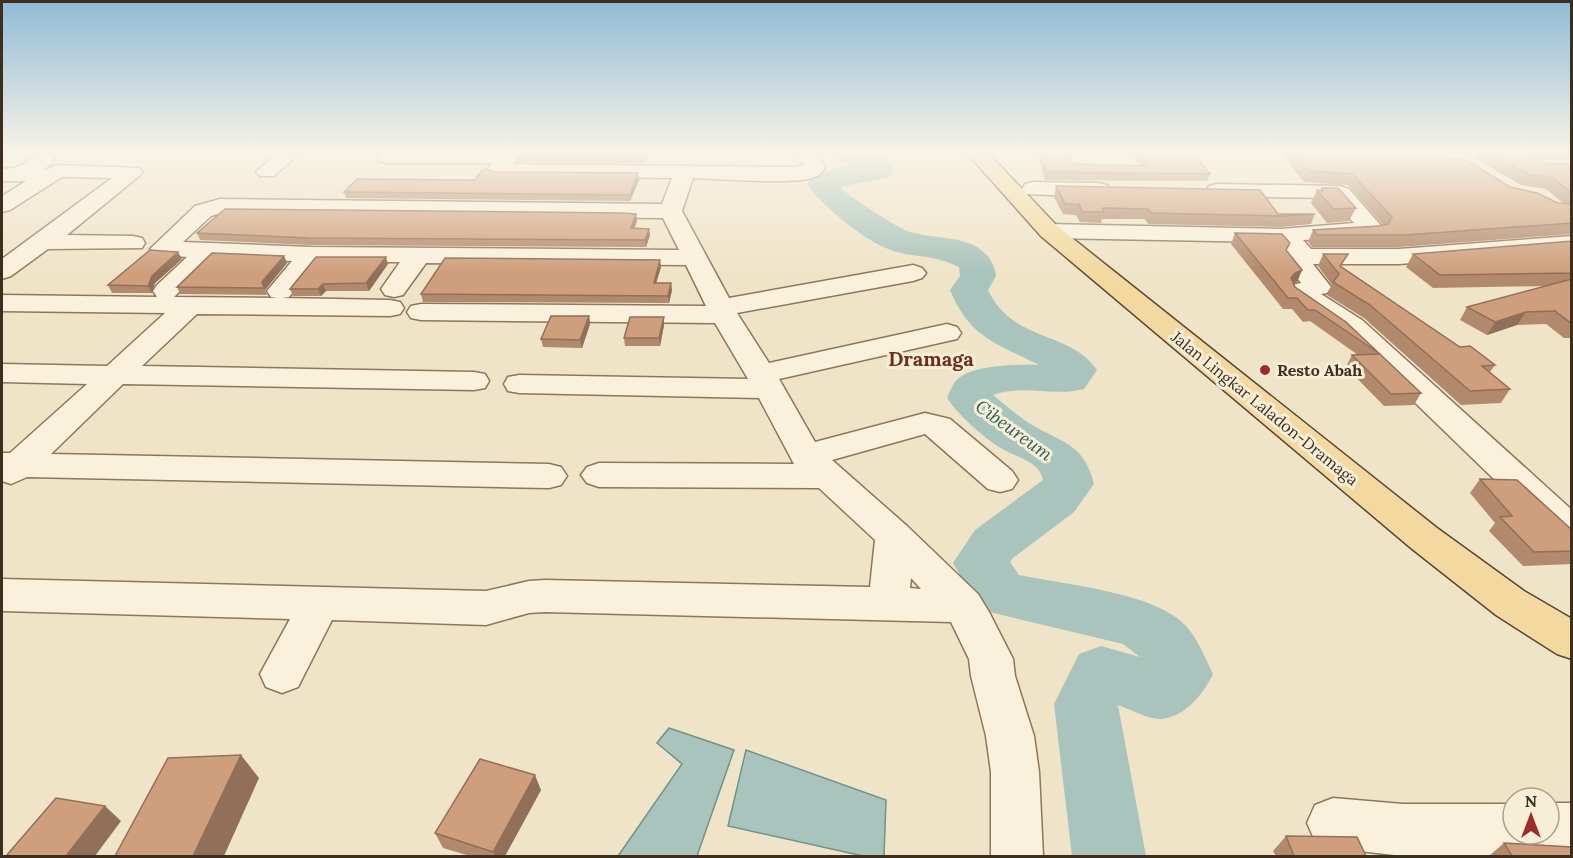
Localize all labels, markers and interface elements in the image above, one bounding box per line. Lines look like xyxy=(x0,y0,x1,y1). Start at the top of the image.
street label: Jalan Lingkar Laladon-Dramaga xyxy=(1167,326,1362,490)
district label: Dramaga xyxy=(888,346,974,371)
place label: Resto Abah xyxy=(1277,360,1362,380)
marker: Resto Abah xyxy=(1258,363,1272,377)
water label: Cibeureum xyxy=(971,394,1057,466)
north arrow xyxy=(1501,786,1561,846)
text: N xyxy=(1525,791,1537,811)

